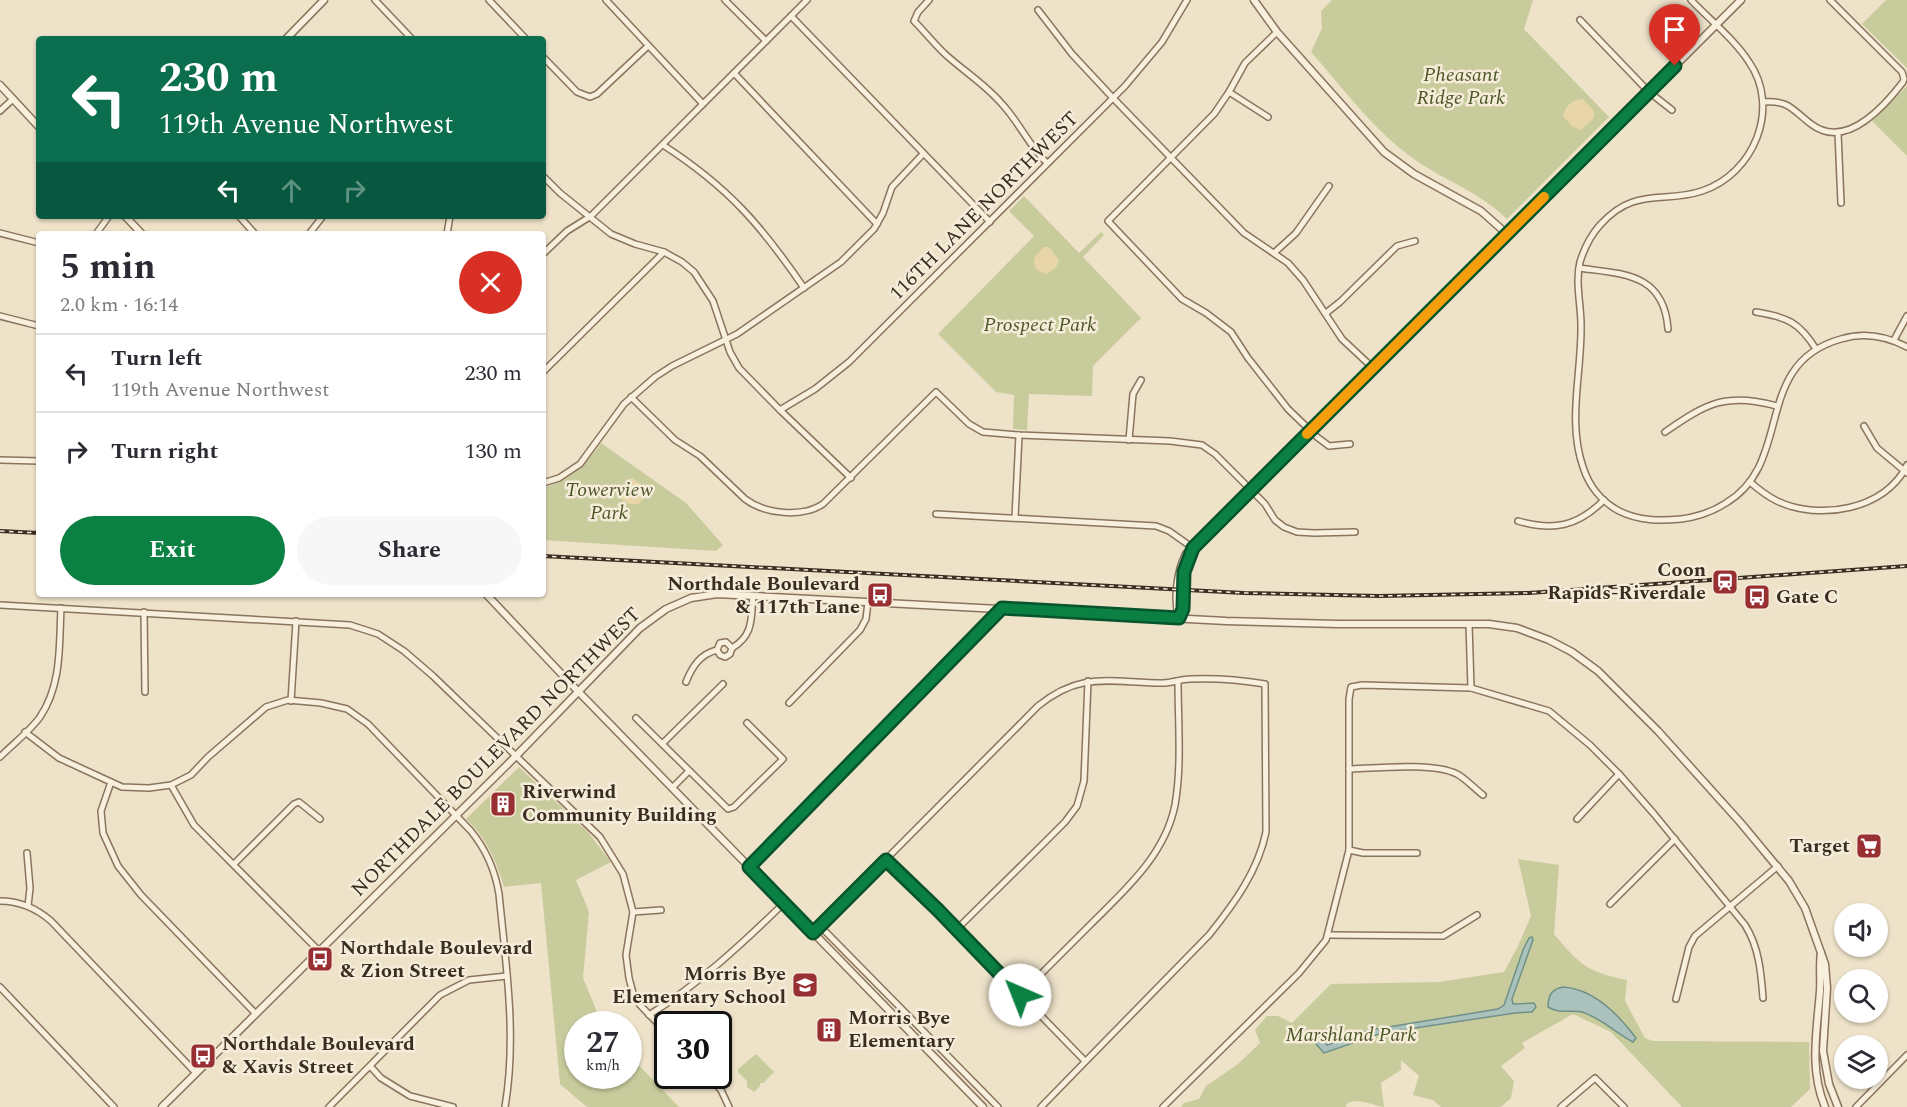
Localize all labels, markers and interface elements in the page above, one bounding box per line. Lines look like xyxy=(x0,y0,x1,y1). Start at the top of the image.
pin xyxy=(1649,4,1700,66)
icon: arrive xyxy=(1658,13,1691,46)
text: 230 m xyxy=(159,47,278,110)
icon: left xyxy=(60,60,138,138)
park label: Pheasant Ridge Park xyxy=(1417,60,1506,113)
text: 119th Avenue Northwest xyxy=(159,104,454,146)
street label: 116TH LANE NORTHWEST xyxy=(882,104,1086,308)
icon: left xyxy=(212,174,245,207)
icon: ahead xyxy=(275,174,308,207)
icon: right xyxy=(338,174,371,207)
text: 5 min xyxy=(60,240,156,295)
button: close xyxy=(459,251,522,314)
text: 2.0 km · 16:14 xyxy=(60,290,178,320)
park label: Prospect Park xyxy=(984,310,1097,340)
text: Turn left xyxy=(111,342,203,375)
icon: left xyxy=(60,357,93,390)
text: 230 m xyxy=(465,357,522,390)
text: 119th Avenue Northwest xyxy=(111,375,329,405)
icon: right xyxy=(60,435,93,468)
text: Turn right xyxy=(111,435,218,468)
text: 130 m xyxy=(465,435,522,468)
park label: Towerview Park xyxy=(565,475,653,528)
button: Exit xyxy=(60,516,285,585)
button: Share xyxy=(297,516,522,585)
place label: Coon Rapids-Riverdale xyxy=(1547,555,1706,608)
station icon: Coon Rapids-Riverdale xyxy=(1710,567,1740,597)
place label: Northdale Boulevard & 117th Lane xyxy=(667,569,860,622)
bus stop icon: Northdale Boulevard & 117th Lane xyxy=(865,580,895,610)
bus stop icon: Gate C xyxy=(1742,582,1772,612)
place label: Gate C xyxy=(1776,582,1838,612)
street label: NORTHDALE BOULEVARD NORTHWEST xyxy=(344,600,648,904)
place label: Riverwind Community Building xyxy=(522,777,717,830)
building icon: Riverwind Community Building xyxy=(488,789,518,819)
place label: Target xyxy=(1789,831,1850,861)
supermarket icon: Target xyxy=(1854,831,1884,861)
map controls xyxy=(1834,903,1888,1089)
button: sound xyxy=(1834,903,1888,957)
place label: Northdale Boulevard & Zion Street xyxy=(340,933,533,986)
bus stop icon: Northdale Boulevard & Zion Street xyxy=(305,944,335,974)
place label: Morris Bye Elementary School xyxy=(612,959,786,1012)
position arrow xyxy=(988,963,1052,1027)
button: search xyxy=(1834,969,1888,1023)
school or university icon: Morris Bye Elementary School xyxy=(790,970,820,1000)
place label: Morris Bye Elementary xyxy=(848,1003,956,1056)
speed limit sign: 30 xyxy=(654,1011,732,1089)
building icon: Morris Bye Elementary xyxy=(814,1015,844,1045)
text: 27 xyxy=(586,1020,620,1066)
park label: Marshland Park xyxy=(1285,1020,1417,1050)
place label: Northdale Boulevard & Xavis Street xyxy=(222,1029,415,1082)
button: layers xyxy=(1834,1035,1888,1089)
bus stop icon: Northdale Boulevard & Xavis Street xyxy=(188,1041,218,1071)
text: km/h xyxy=(586,1054,620,1077)

